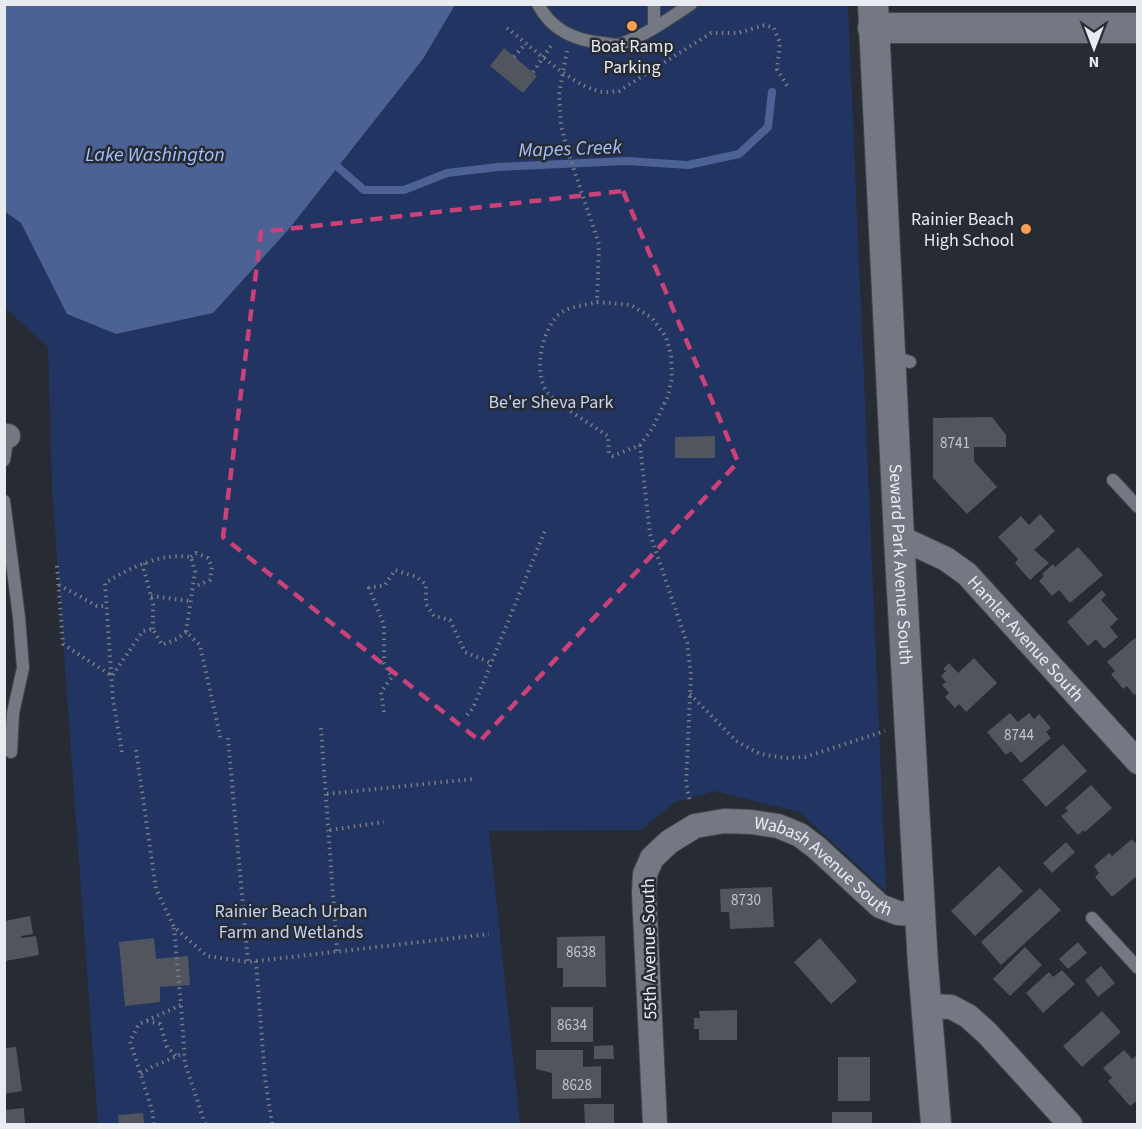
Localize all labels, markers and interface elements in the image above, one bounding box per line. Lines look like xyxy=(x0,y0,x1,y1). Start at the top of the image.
north arrow xyxy=(1064,18,1124,78)
marker: Boat Ramp Parking xyxy=(625,19,639,33)
place label: Boat Ramp Parking xyxy=(591,34,673,80)
text: N xyxy=(1089,51,1099,73)
water label: Mapes Creek xyxy=(518,133,623,165)
water label: Lake Washington xyxy=(85,141,225,169)
place label: Rainier Beach High School xyxy=(911,207,1014,253)
marker: Rainier Beach High School xyxy=(1019,222,1033,236)
park label: Be'er Sheva Park xyxy=(488,390,614,415)
house number: 8741 xyxy=(940,433,970,454)
street label: Seward Park Avenue South xyxy=(882,463,918,666)
street label: Hamlet Avenue South xyxy=(961,570,1089,708)
house number: 8744 xyxy=(1004,725,1034,746)
street label: Wabash Avenue South xyxy=(752,811,896,923)
street label: 55th Avenue South xyxy=(636,878,663,1020)
house number: 8730 xyxy=(731,890,761,911)
park label: Rainier Beach Urban Farm and Wetlands xyxy=(214,899,368,945)
house number: 8638 xyxy=(566,942,596,963)
house number: 8634 xyxy=(557,1015,587,1036)
house number: 8628 xyxy=(562,1075,592,1096)

